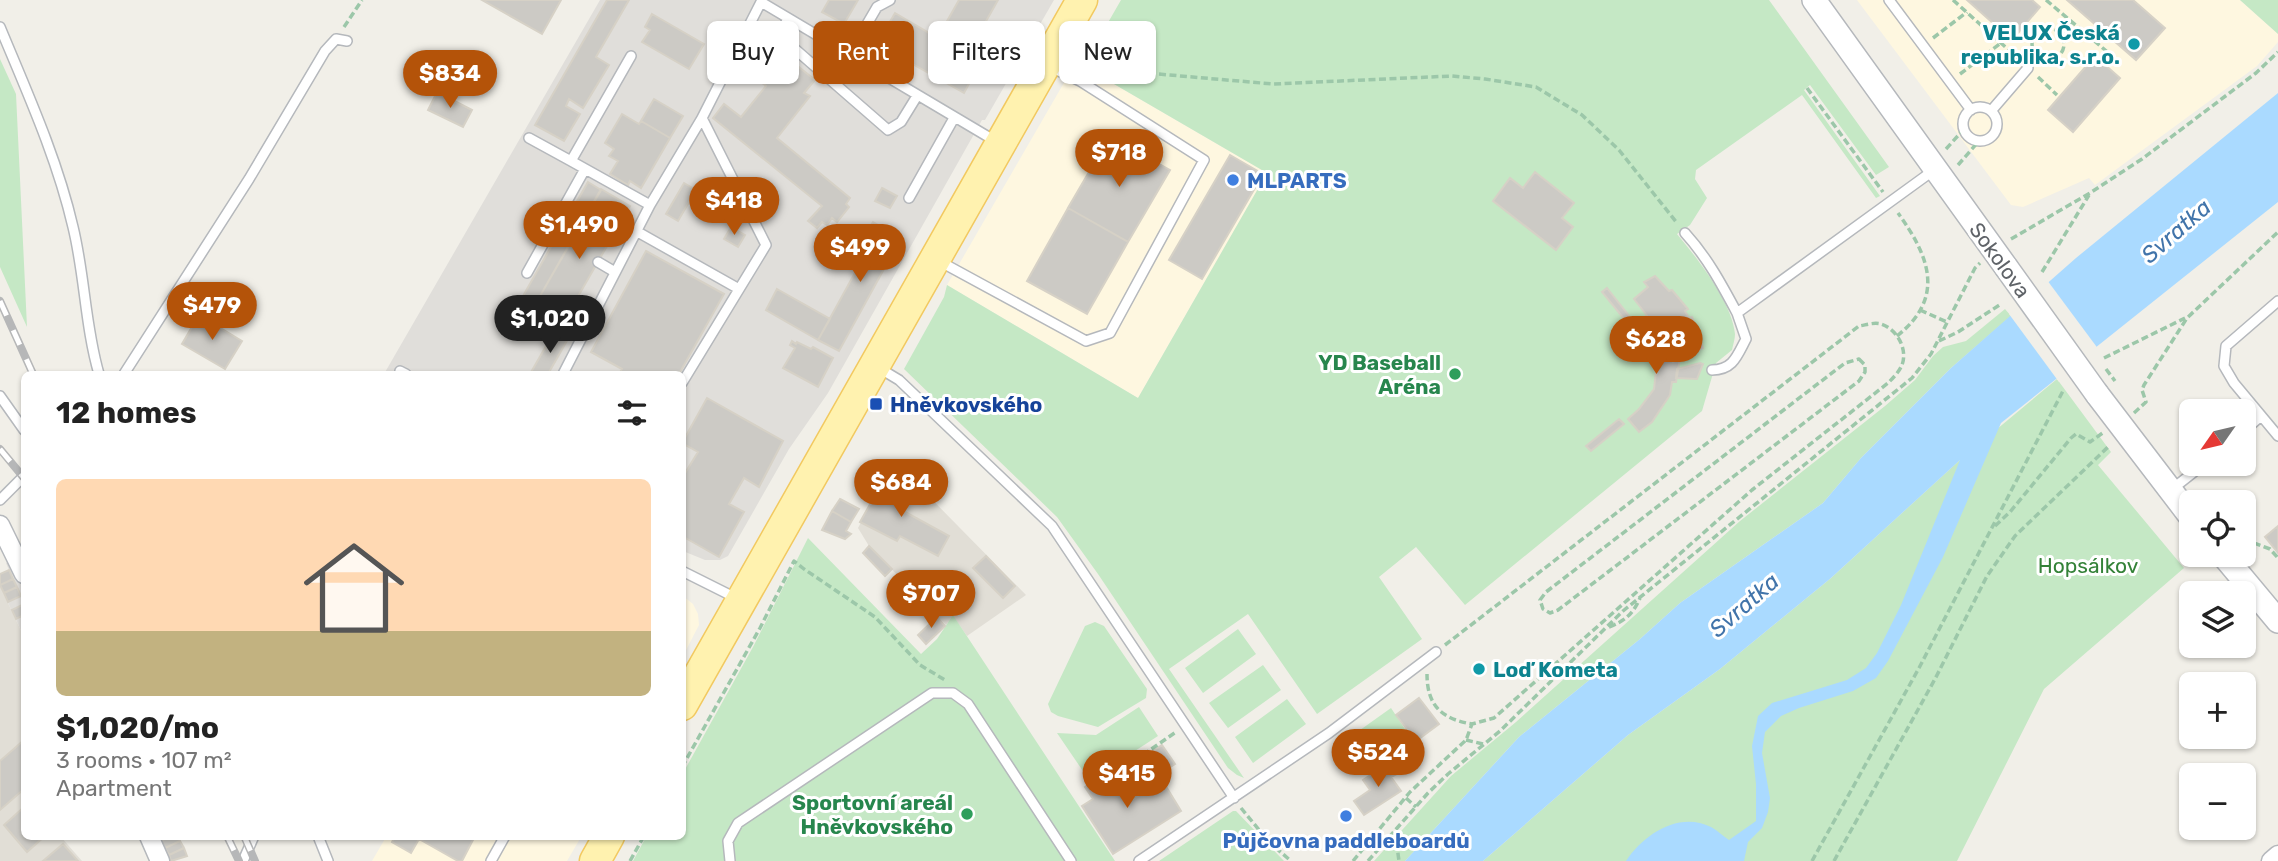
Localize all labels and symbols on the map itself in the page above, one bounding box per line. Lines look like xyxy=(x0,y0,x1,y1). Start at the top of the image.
place label: VELUX Česká republika, s.r.o. xyxy=(1961,20,2120,69)
marker: VELUX Česká republika, s.r.o. xyxy=(2126,36,2142,52)
pin: $834 xyxy=(409,50,491,110)
pin: $718 xyxy=(1078,130,1160,189)
place label: MLPARTS xyxy=(1247,168,1347,193)
marker: MLPARTS xyxy=(1225,172,1241,188)
pin: $418 xyxy=(693,177,775,237)
water label: Svratka xyxy=(2135,193,2217,269)
pin: $1,490 xyxy=(522,202,636,261)
street label: Sokolova xyxy=(1964,217,2036,303)
pin: $499 xyxy=(819,224,901,284)
pin: $479 xyxy=(171,282,253,342)
pin: $1,020 xyxy=(493,296,607,355)
pin: $628 xyxy=(1615,316,1697,376)
place label: YD Baseball Aréna xyxy=(1318,350,1441,399)
marker: YD Baseball Aréna xyxy=(1447,366,1463,382)
place label: Hněvkovského xyxy=(890,392,1042,417)
marker: Hněvkovského xyxy=(868,396,884,412)
north arrow xyxy=(2179,399,2256,476)
pin: $684 xyxy=(860,460,942,519)
park label: Hopsálkov xyxy=(2038,553,2138,578)
water label: Svratka xyxy=(1703,567,1785,643)
pin: $707 xyxy=(890,570,972,630)
place label: Loď Kometa xyxy=(1493,657,1618,682)
marker: Loď Kometa xyxy=(1471,661,1487,677)
pin: $524 xyxy=(1337,730,1419,789)
pin: $415 xyxy=(1086,750,1168,810)
place label: Sportovní areál Hněvkovského xyxy=(792,790,953,839)
marker: Sportovní areál Hněvkovského xyxy=(959,806,975,822)
marker: Půjčovna paddleboardů xyxy=(1338,808,1354,824)
place label: Půjčovna paddleboardů xyxy=(1222,828,1470,853)

